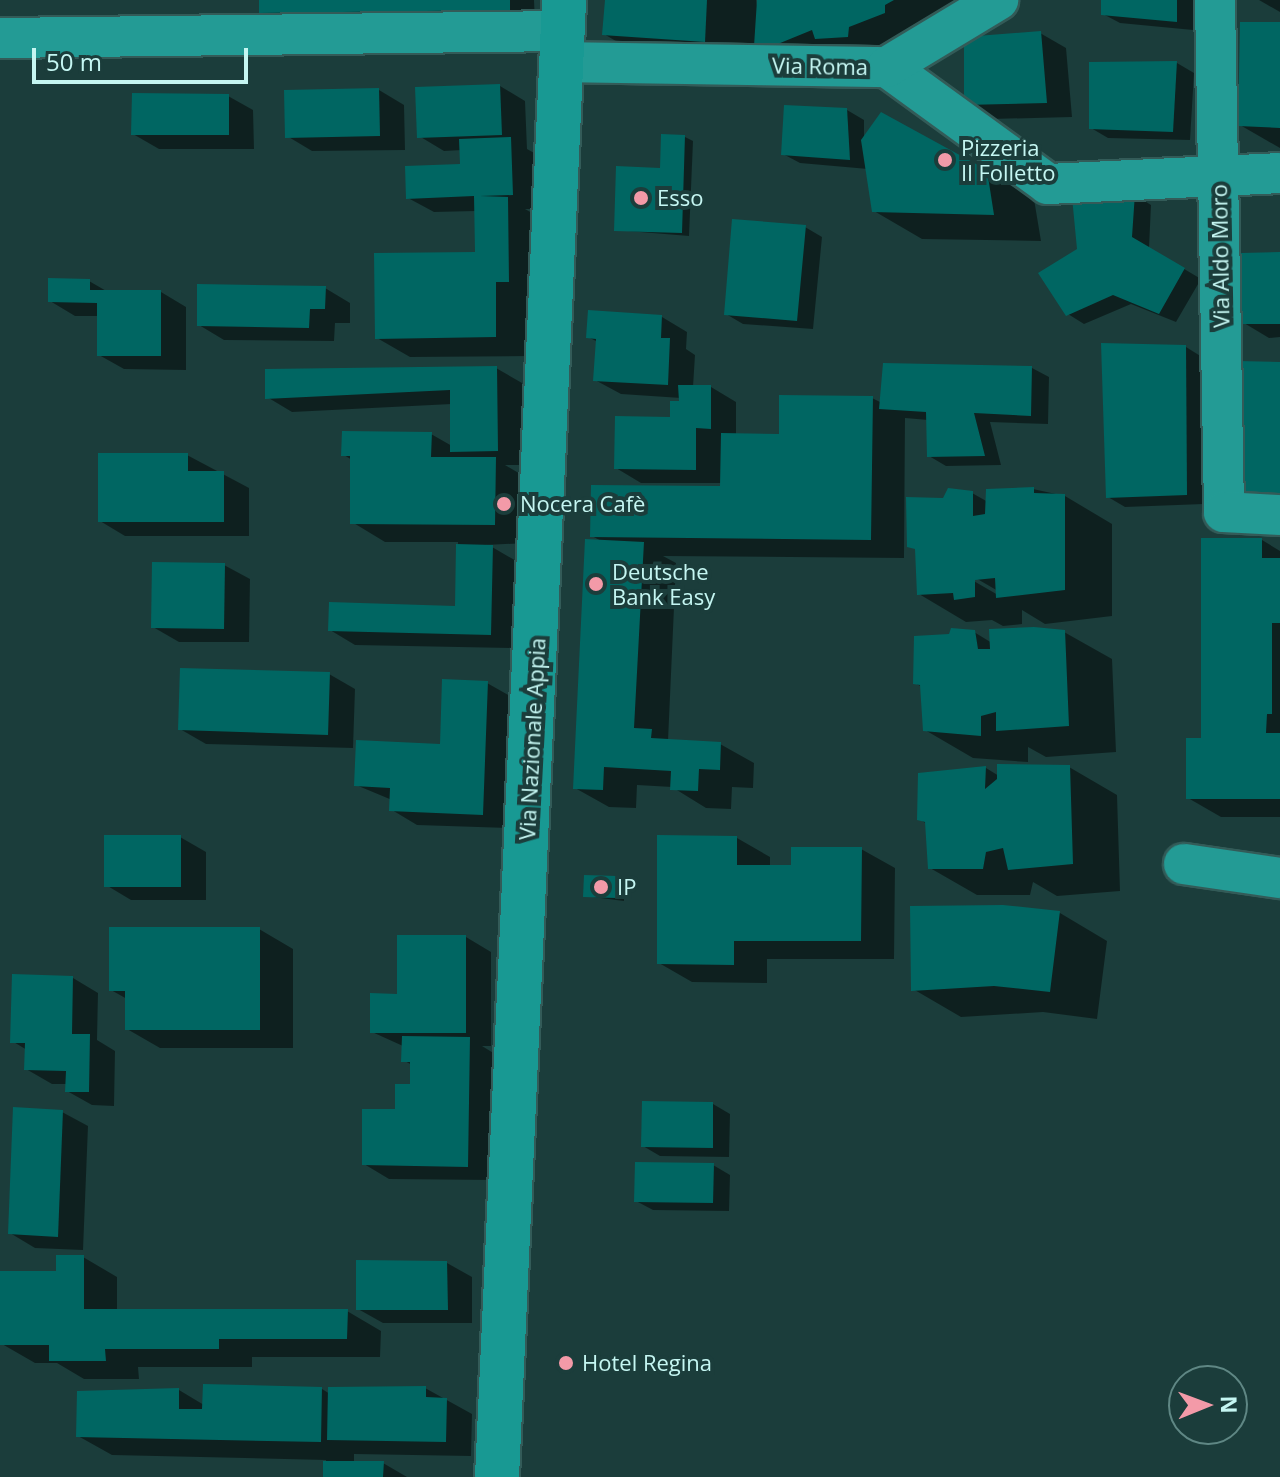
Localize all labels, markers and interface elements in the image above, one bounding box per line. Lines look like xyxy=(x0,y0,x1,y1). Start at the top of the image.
scale bar xyxy=(36,32,252,82)
text: 50 m xyxy=(46,45,102,78)
street label: Via Roma xyxy=(772,52,868,80)
place label: Pizzeria Il Folletto xyxy=(961,134,1055,186)
marker: Pizzeria Il Folletto xyxy=(936,151,954,169)
street label: Via Aldo Moro xyxy=(1206,184,1234,328)
place label: Esso xyxy=(657,185,703,211)
marker: Esso xyxy=(632,189,650,207)
place label: Nocera Cafè xyxy=(520,491,645,517)
marker: Nocera Cafè xyxy=(495,495,513,513)
place label: Deutsche Bank Easy xyxy=(612,558,715,610)
marker: Deutsche Bank Easy xyxy=(587,575,605,593)
street label: Via Nazionale Appia xyxy=(514,637,550,841)
place label: IP xyxy=(617,874,636,900)
marker: IP xyxy=(592,878,610,896)
place label: Hotel Regina xyxy=(582,1350,712,1376)
marker: Hotel Regina xyxy=(557,1354,575,1372)
north arrow xyxy=(1168,1365,1248,1445)
text: N xyxy=(1215,1395,1245,1414)

